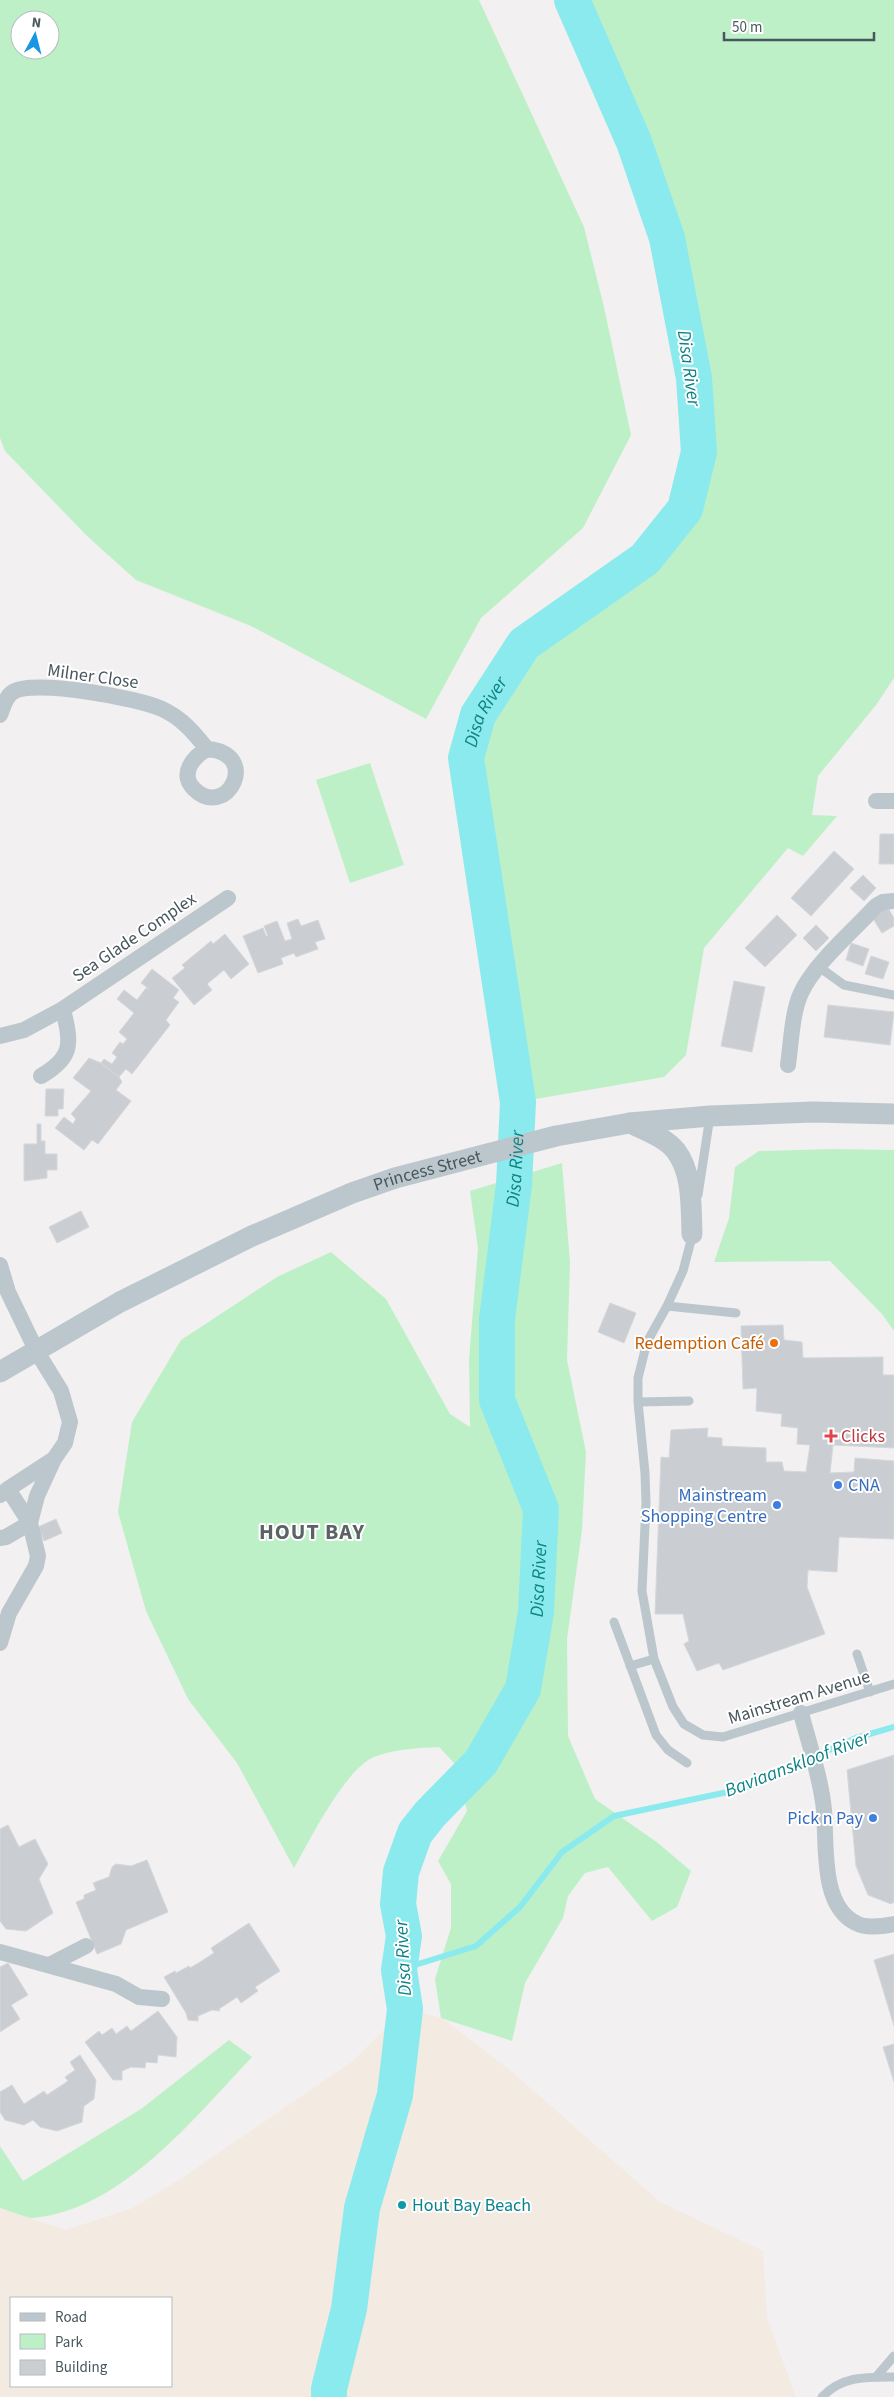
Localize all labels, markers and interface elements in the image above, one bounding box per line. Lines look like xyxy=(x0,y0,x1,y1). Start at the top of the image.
north arrow xyxy=(10,10,60,60)
scale bar xyxy=(724,10,874,42)
text: N xyxy=(31,13,42,34)
text: 50 m xyxy=(732,17,762,38)
water label: Disa River xyxy=(670,328,707,409)
street label: Milner Close xyxy=(46,658,140,695)
water label: Disa River xyxy=(458,670,515,750)
street label: Sea Glade Complex xyxy=(67,887,201,988)
water label: Disa River xyxy=(499,1128,532,1209)
street label: Princess Street xyxy=(370,1144,484,1198)
place label: Redemption Café xyxy=(634,1331,764,1356)
marker: Redemption Café xyxy=(768,1337,780,1349)
place label: Clicks xyxy=(841,1424,885,1449)
marker: Clicks xyxy=(825,1430,837,1442)
place label: CNA xyxy=(848,1473,880,1498)
marker: CNA xyxy=(832,1479,844,1491)
place label: Mainstream Shopping Centre xyxy=(641,1483,767,1529)
marker: Mainstream Shopping Centre xyxy=(771,1499,783,1511)
district label: HOUT BAY xyxy=(259,1516,365,1548)
water label: Disa River xyxy=(524,1539,555,1618)
street label: Mainstream Avenue xyxy=(725,1664,873,1731)
water label: Baviaanskloof River xyxy=(721,1724,875,1805)
place label: Pick n Pay xyxy=(787,1806,864,1831)
marker: Pick n Pay xyxy=(867,1812,879,1824)
water label: Disa River xyxy=(388,1918,419,1997)
place label: Hout Bay Beach xyxy=(412,2193,531,2218)
marker: Hout Bay Beach xyxy=(396,2199,408,2211)
legend xyxy=(10,2297,172,2387)
text: Road xyxy=(55,2307,87,2328)
text: Park xyxy=(55,2332,84,2353)
text: Building xyxy=(55,2357,108,2378)

